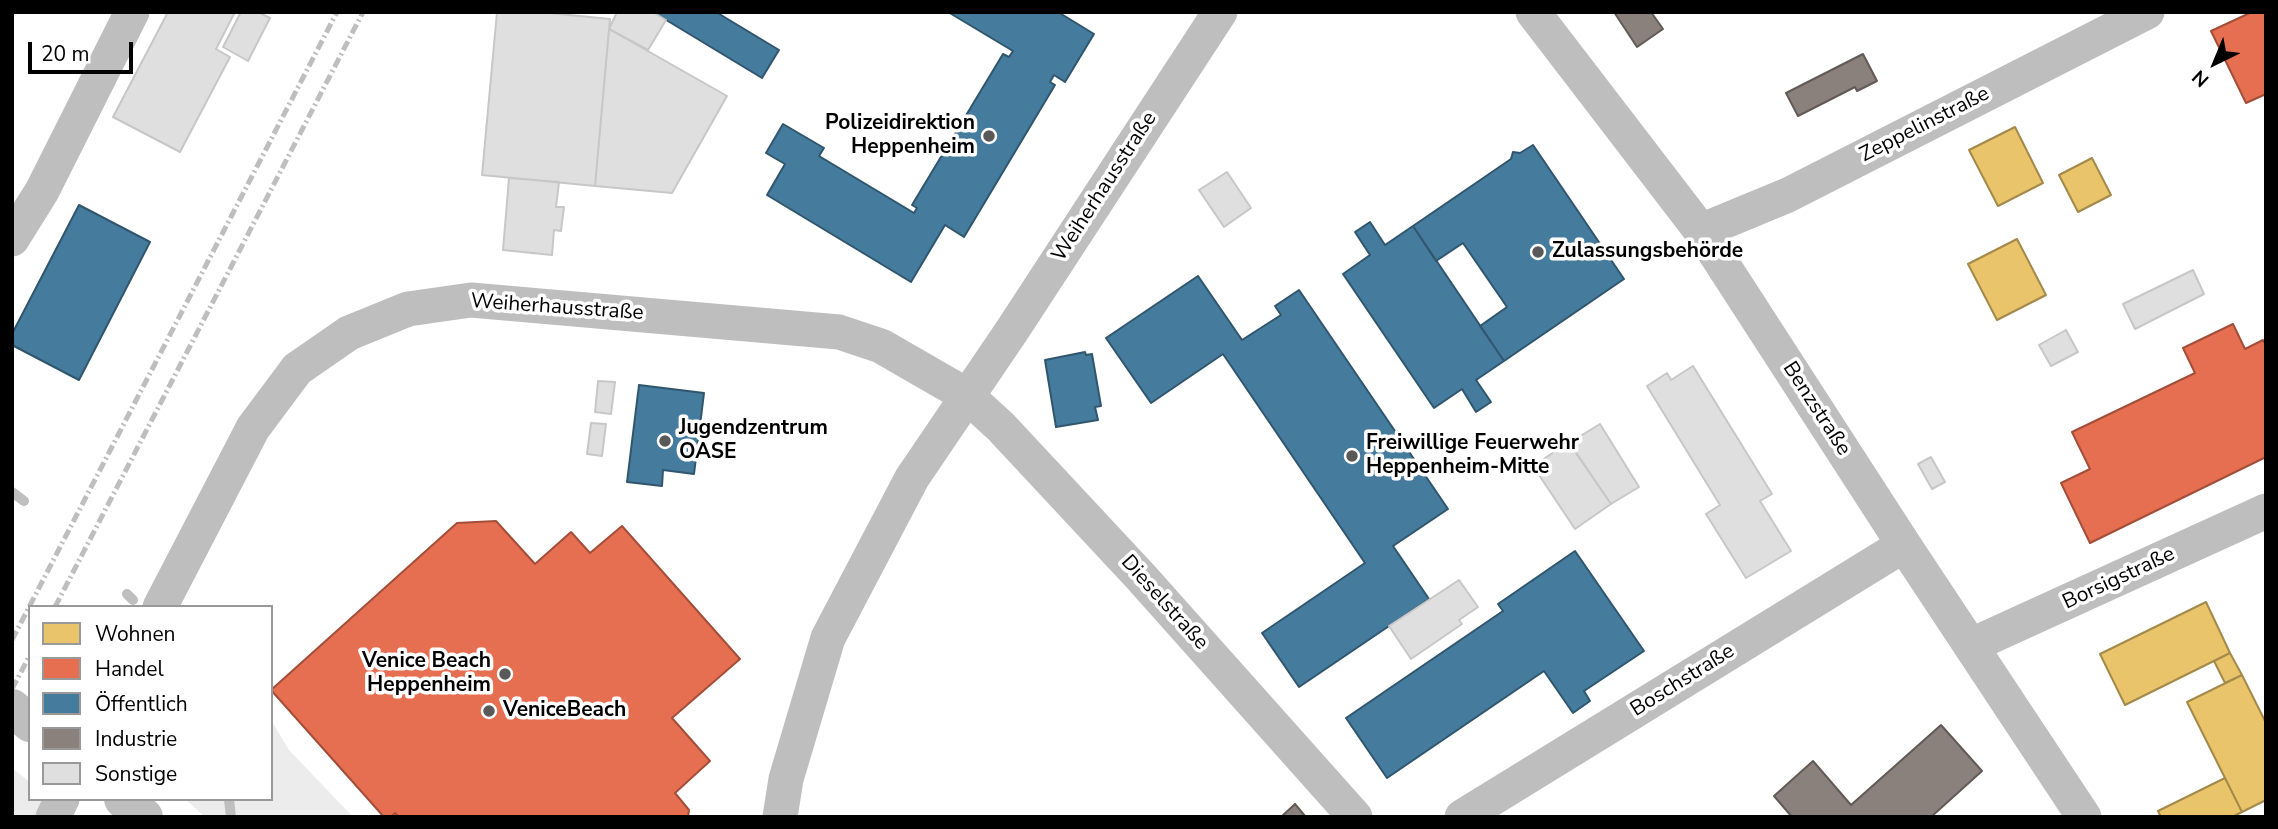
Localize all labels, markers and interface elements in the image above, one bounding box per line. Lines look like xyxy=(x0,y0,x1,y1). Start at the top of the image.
scale bar xyxy=(32,28,136,72)
north arrow xyxy=(2180,28,2250,98)
text: 20 m xyxy=(41,40,90,68)
text: N xyxy=(2187,64,2215,93)
street label: Zeppelinstraße xyxy=(1856,82,1994,168)
street label: Weiherhausstraße xyxy=(1047,107,1163,267)
place label: Polizeidirektion Heppenheim xyxy=(825,111,975,161)
marker: Polizeidirektion Heppenheim xyxy=(981,128,997,144)
place label: Zulassungsbehörde xyxy=(1552,239,1743,265)
marker: Zulassungsbehörde xyxy=(1530,244,1546,260)
street label: Weiherhausstraße xyxy=(470,289,644,327)
street label: Benzstraße xyxy=(1776,357,1856,461)
place label: Jugendzentrum OASE xyxy=(679,416,828,466)
place label: Freiwillige Feuerwehr Heppenheim-Mitte xyxy=(1366,431,1579,481)
marker: Jugendzentrum OASE xyxy=(657,433,673,449)
marker: Freiwillige Feuerwehr Heppenheim-Mitte xyxy=(1344,448,1360,464)
street label: Borsigstraße xyxy=(2059,542,2179,616)
street label: Dieselstraße xyxy=(1115,550,1213,656)
legend xyxy=(28,605,273,801)
text: Wohnen xyxy=(95,620,176,648)
street label: Boschstraße xyxy=(1626,639,1740,723)
place label: Venice Beach Heppenheim xyxy=(362,649,491,699)
text: Handel xyxy=(95,655,164,683)
marker: Venice Beach Heppenheim xyxy=(497,666,513,682)
text: Öffentlich xyxy=(95,690,188,718)
place label: VeniceBeach xyxy=(503,698,626,724)
marker: VeniceBeach xyxy=(481,703,497,719)
text: Industrie xyxy=(95,725,177,753)
text: Sonstige xyxy=(95,760,177,788)

